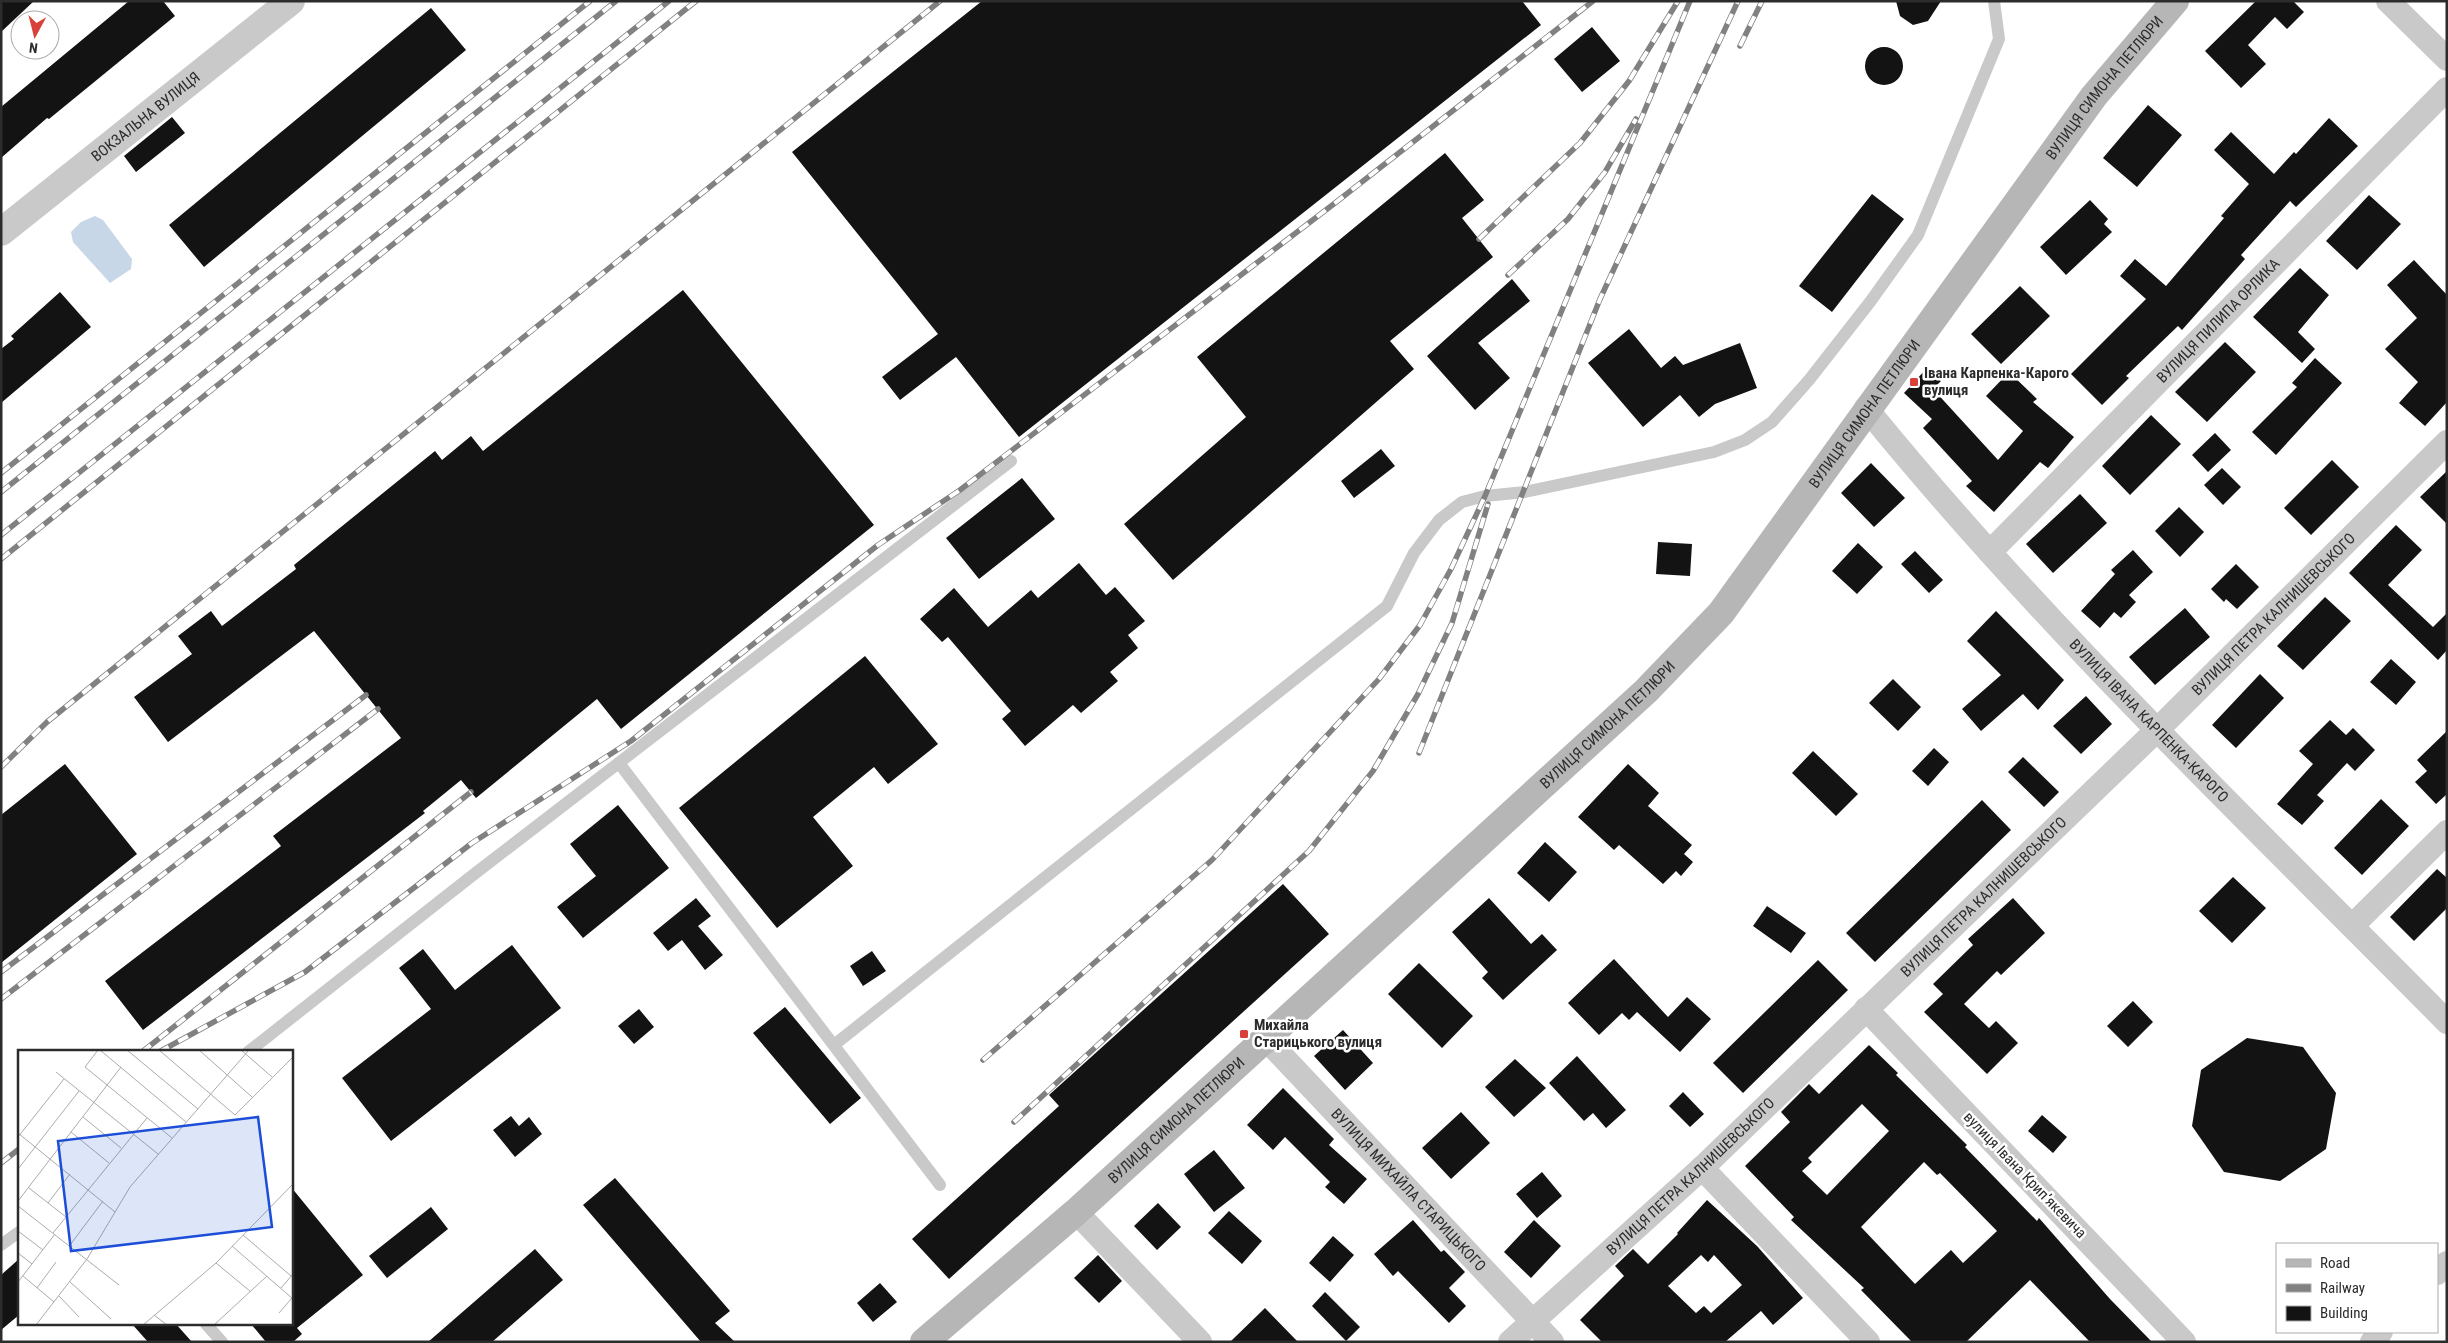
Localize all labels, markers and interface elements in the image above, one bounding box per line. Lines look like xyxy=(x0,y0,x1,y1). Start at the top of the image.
north arrow xyxy=(10,10,60,60)
street label: ВУЛИЦЯ СИМОНА ПЕТЛЮРИ xyxy=(2042,12,2167,163)
text: N xyxy=(28,39,39,56)
street label: ВОКЗАЛЬНА ВУЛИЦЯ xyxy=(88,68,204,165)
street label: ВУЛИЦЯ ПИЛИПА ОРЛИКА xyxy=(2153,255,2284,387)
street label: ВУЛИЦЯ СИМОНА ПЕТЛЮРИ xyxy=(1805,336,1924,491)
place label: Івана Карпенка-Карого вулиця xyxy=(1924,364,2069,399)
marker: Івана Карпенка-Карого вулиця xyxy=(1908,376,1920,388)
street label: ВУЛИЦЯ ПЕТРА КАЛНИШЕВСЬКОГО xyxy=(2188,529,2359,699)
street label: ВУЛИЦЯ ІВАНА КАРПЕНКА-КАРОГО xyxy=(2066,635,2232,806)
street label: ВУЛИЦЯ СИМОНА ПЕТЛЮРИ xyxy=(1536,657,1679,792)
street label: ВУЛИЦЯ ПЕТРА КАЛНИШЕВСЬКОГО xyxy=(1897,813,2070,981)
place label: Михайла Старицького вулиця xyxy=(1254,1016,1382,1051)
marker: Михайла Старицького вулиця xyxy=(1238,1028,1250,1040)
inset map xyxy=(18,1050,292,1326)
street label: ВУЛИЦЯ СИМОНА ПЕТЛЮРИ xyxy=(1104,1053,1248,1187)
street label: ВУЛИЦЯ ПЕТРА КАЛНИШЕВСЬКОГО xyxy=(1603,1094,1778,1259)
street label: ВУЛИЦЯ МИХАЙЛА СТАРИЦЬКОГО xyxy=(1327,1105,1490,1275)
street label: вулиця Івана Крипʼякевича xyxy=(1960,1108,2090,1242)
legend xyxy=(2276,1243,2438,1333)
text: Road xyxy=(2320,1254,2350,1272)
text: Railway xyxy=(2320,1279,2365,1297)
text: Building xyxy=(2320,1304,2368,1322)

